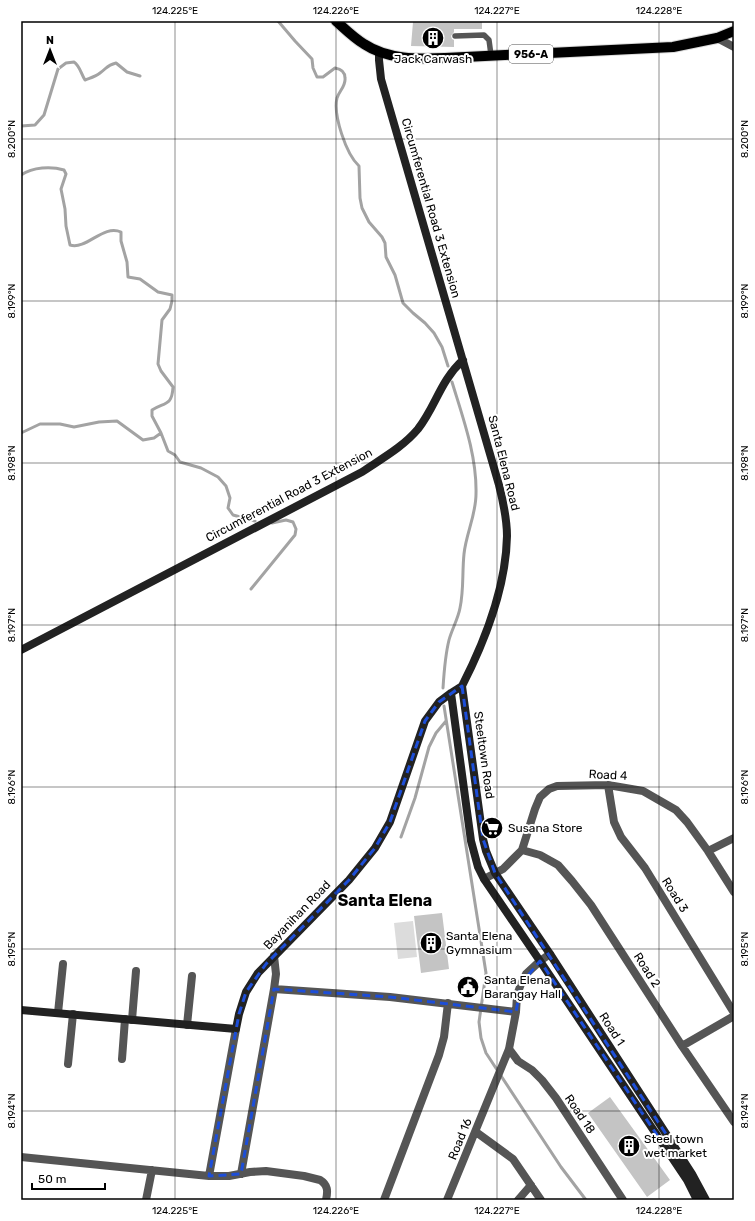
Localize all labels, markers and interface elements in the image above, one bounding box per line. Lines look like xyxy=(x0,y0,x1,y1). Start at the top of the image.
text: 124.225°E xyxy=(152,5,198,17)
text: 124.226°E xyxy=(313,5,359,17)
text: 124.227°E xyxy=(474,5,520,17)
text: 124.228°E xyxy=(636,5,682,17)
building icon: Jack Carwash xyxy=(420,25,446,51)
north arrow xyxy=(30,30,70,70)
text: N xyxy=(46,34,54,47)
road number: 956-A xyxy=(509,45,553,63)
place label: Jack Carwash xyxy=(394,52,472,66)
street label: Circumferential Road 3 Extension xyxy=(399,116,463,300)
text: 8.200°N xyxy=(6,120,18,158)
text: 8.200°N xyxy=(739,120,751,158)
text: 8.199°N xyxy=(6,283,18,319)
text: 8.199°N xyxy=(739,283,751,319)
street label: Santa Elena Road xyxy=(485,414,523,512)
text: 8.198°N xyxy=(6,445,18,481)
street label: Circumferential Road 3 Extension xyxy=(203,445,375,545)
text: 8.198°N xyxy=(739,445,751,481)
text: 8.197°N xyxy=(6,608,18,642)
text: 8.197°N xyxy=(739,608,751,642)
street label: Steeltown Road xyxy=(471,710,497,800)
street label: Road 4 xyxy=(588,767,628,783)
text: 8.196°N xyxy=(6,769,18,805)
text: 8.196°N xyxy=(739,769,751,805)
supermarket icon: Susana Store xyxy=(479,815,505,841)
place label: Susana Store xyxy=(508,821,583,835)
street label: Road 3 xyxy=(659,875,691,915)
street label: Bayanihan Road xyxy=(261,878,333,952)
district label: Santa Elena xyxy=(338,891,432,910)
place label: Santa Elena Gymnasium xyxy=(446,929,512,957)
building icon: Santa Elena Gymnasium xyxy=(418,930,444,956)
text: 8.195°N xyxy=(6,931,18,967)
text: 8.195°N xyxy=(739,931,751,967)
street label: Road 2 xyxy=(631,950,663,990)
place label: Santa Elena Barangay Hall xyxy=(484,973,561,1001)
public building icon: Santa Elena Barangay Hall xyxy=(455,974,481,1000)
street label: Road 1 xyxy=(596,1010,628,1048)
street label: Road 18 xyxy=(562,1092,598,1136)
text: 8.194°N xyxy=(6,1093,18,1129)
text: 8.194°N xyxy=(739,1093,751,1129)
street label: Road 16 xyxy=(445,1116,475,1162)
place label: Steel town wet market xyxy=(644,1132,707,1160)
building icon: Steel town wet market xyxy=(616,1133,642,1159)
scale bar xyxy=(32,1165,105,1191)
text: 50 m xyxy=(38,1172,66,1186)
text: 124.225°E xyxy=(152,1205,198,1217)
text: 124.226°E xyxy=(313,1205,359,1217)
text: 124.227°E xyxy=(474,1205,520,1217)
text: 124.228°E xyxy=(636,1205,682,1217)

